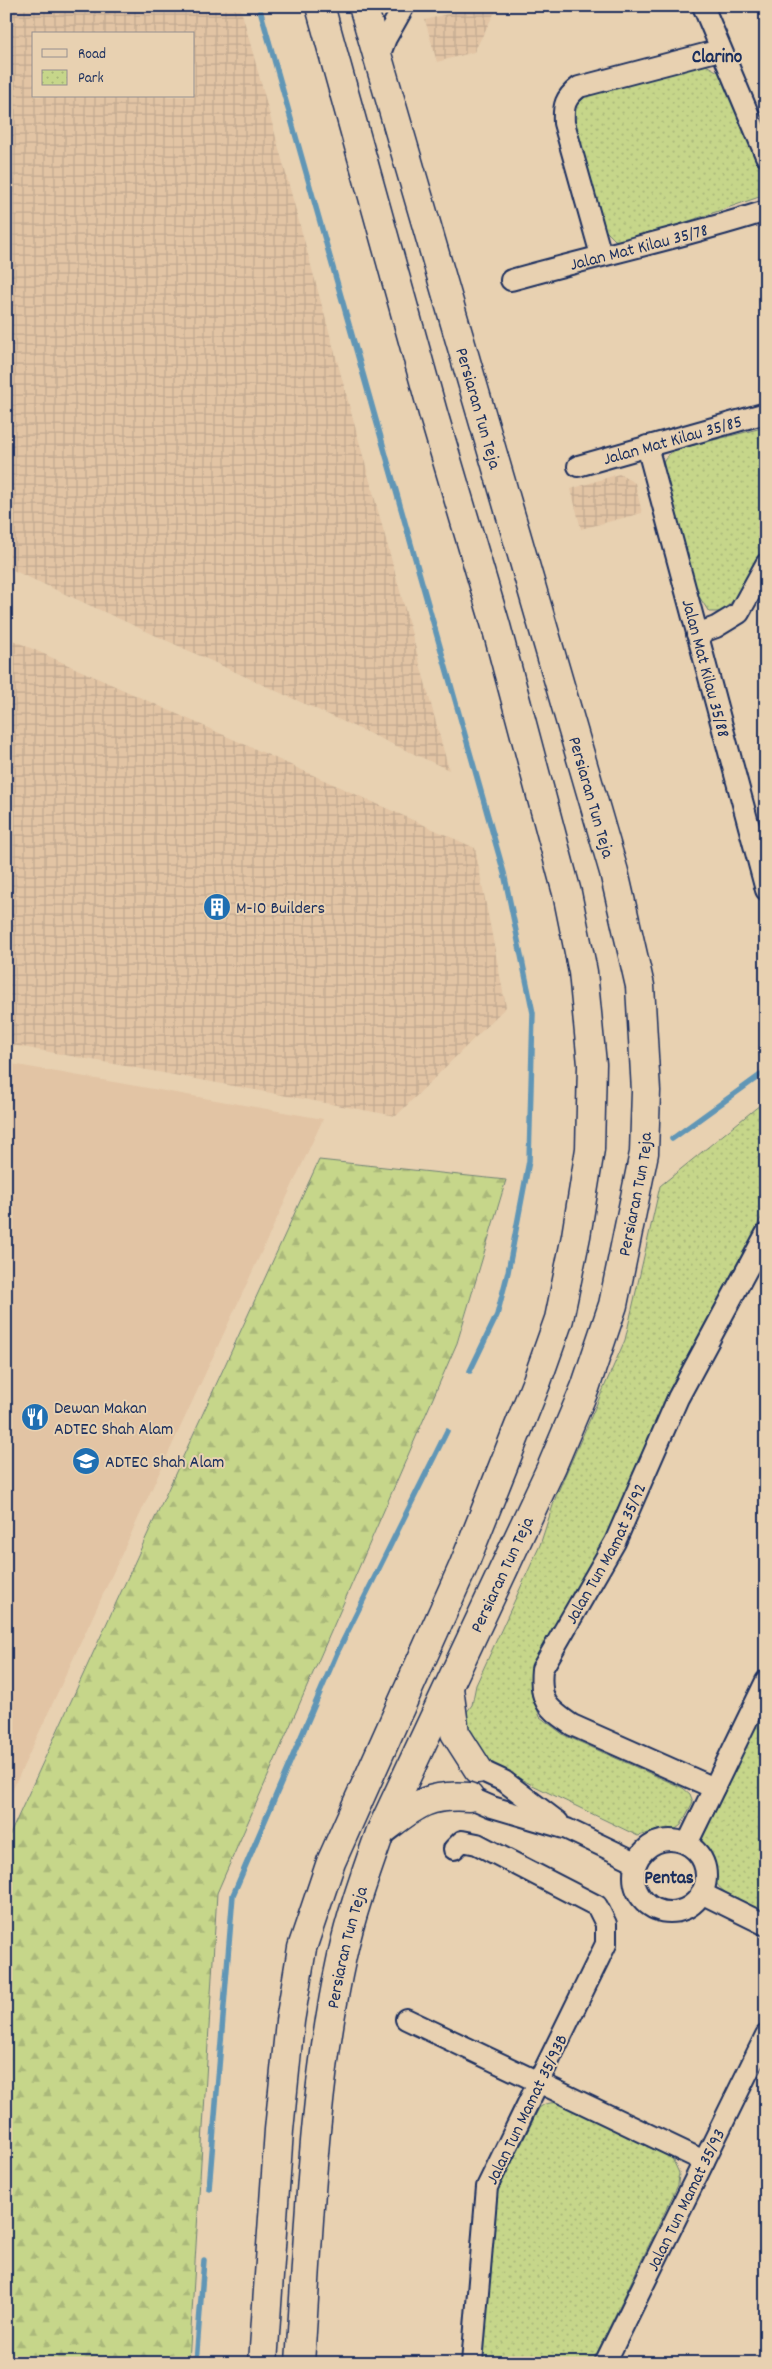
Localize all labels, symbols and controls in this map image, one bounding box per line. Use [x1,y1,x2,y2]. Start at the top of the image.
legend [32,32,195,98]
text: Road [78,44,106,66]
district label: Clarino [692,45,743,72]
text: Park [78,68,104,90]
street label: Jalan Mat Kilau 35/78 [567,219,711,279]
street label: Persiaran Tun Teja [447,345,506,473]
street label: Jalan Mat Kilau 35/85 [601,410,745,473]
street label: Jalan Mat Kilau 35/88 [674,597,735,741]
street label: Persiaran Tun Teja [560,734,619,862]
building icon: M-10 Builders [202,892,232,922]
place label: M-10 Builders [236,897,325,922]
street label: Persiaran Tun Teja [613,1132,660,1259]
place label: Dewan Makan ADTEC Shah Alam [54,1397,173,1443]
restaurant icon: Dewan Makan ADTEC Shah Alam [20,1402,50,1432]
school or university icon: ADTEC Shah Alam [71,1446,101,1476]
place label: ADTEC Shah Alam [105,1451,224,1476]
street label: Jalan Tun Mamat 35/92 [560,1480,654,1630]
street label: Persiaran Tun Teja [466,1513,542,1638]
district label: Pentas [644,1866,694,1893]
street label: Persiaran Tun Teja [322,1883,376,2011]
street label: Jalan Tun Mamat 35/93B [481,2031,576,2189]
street label: Jalan Tun Mamat 35/93 [642,2125,733,2276]

